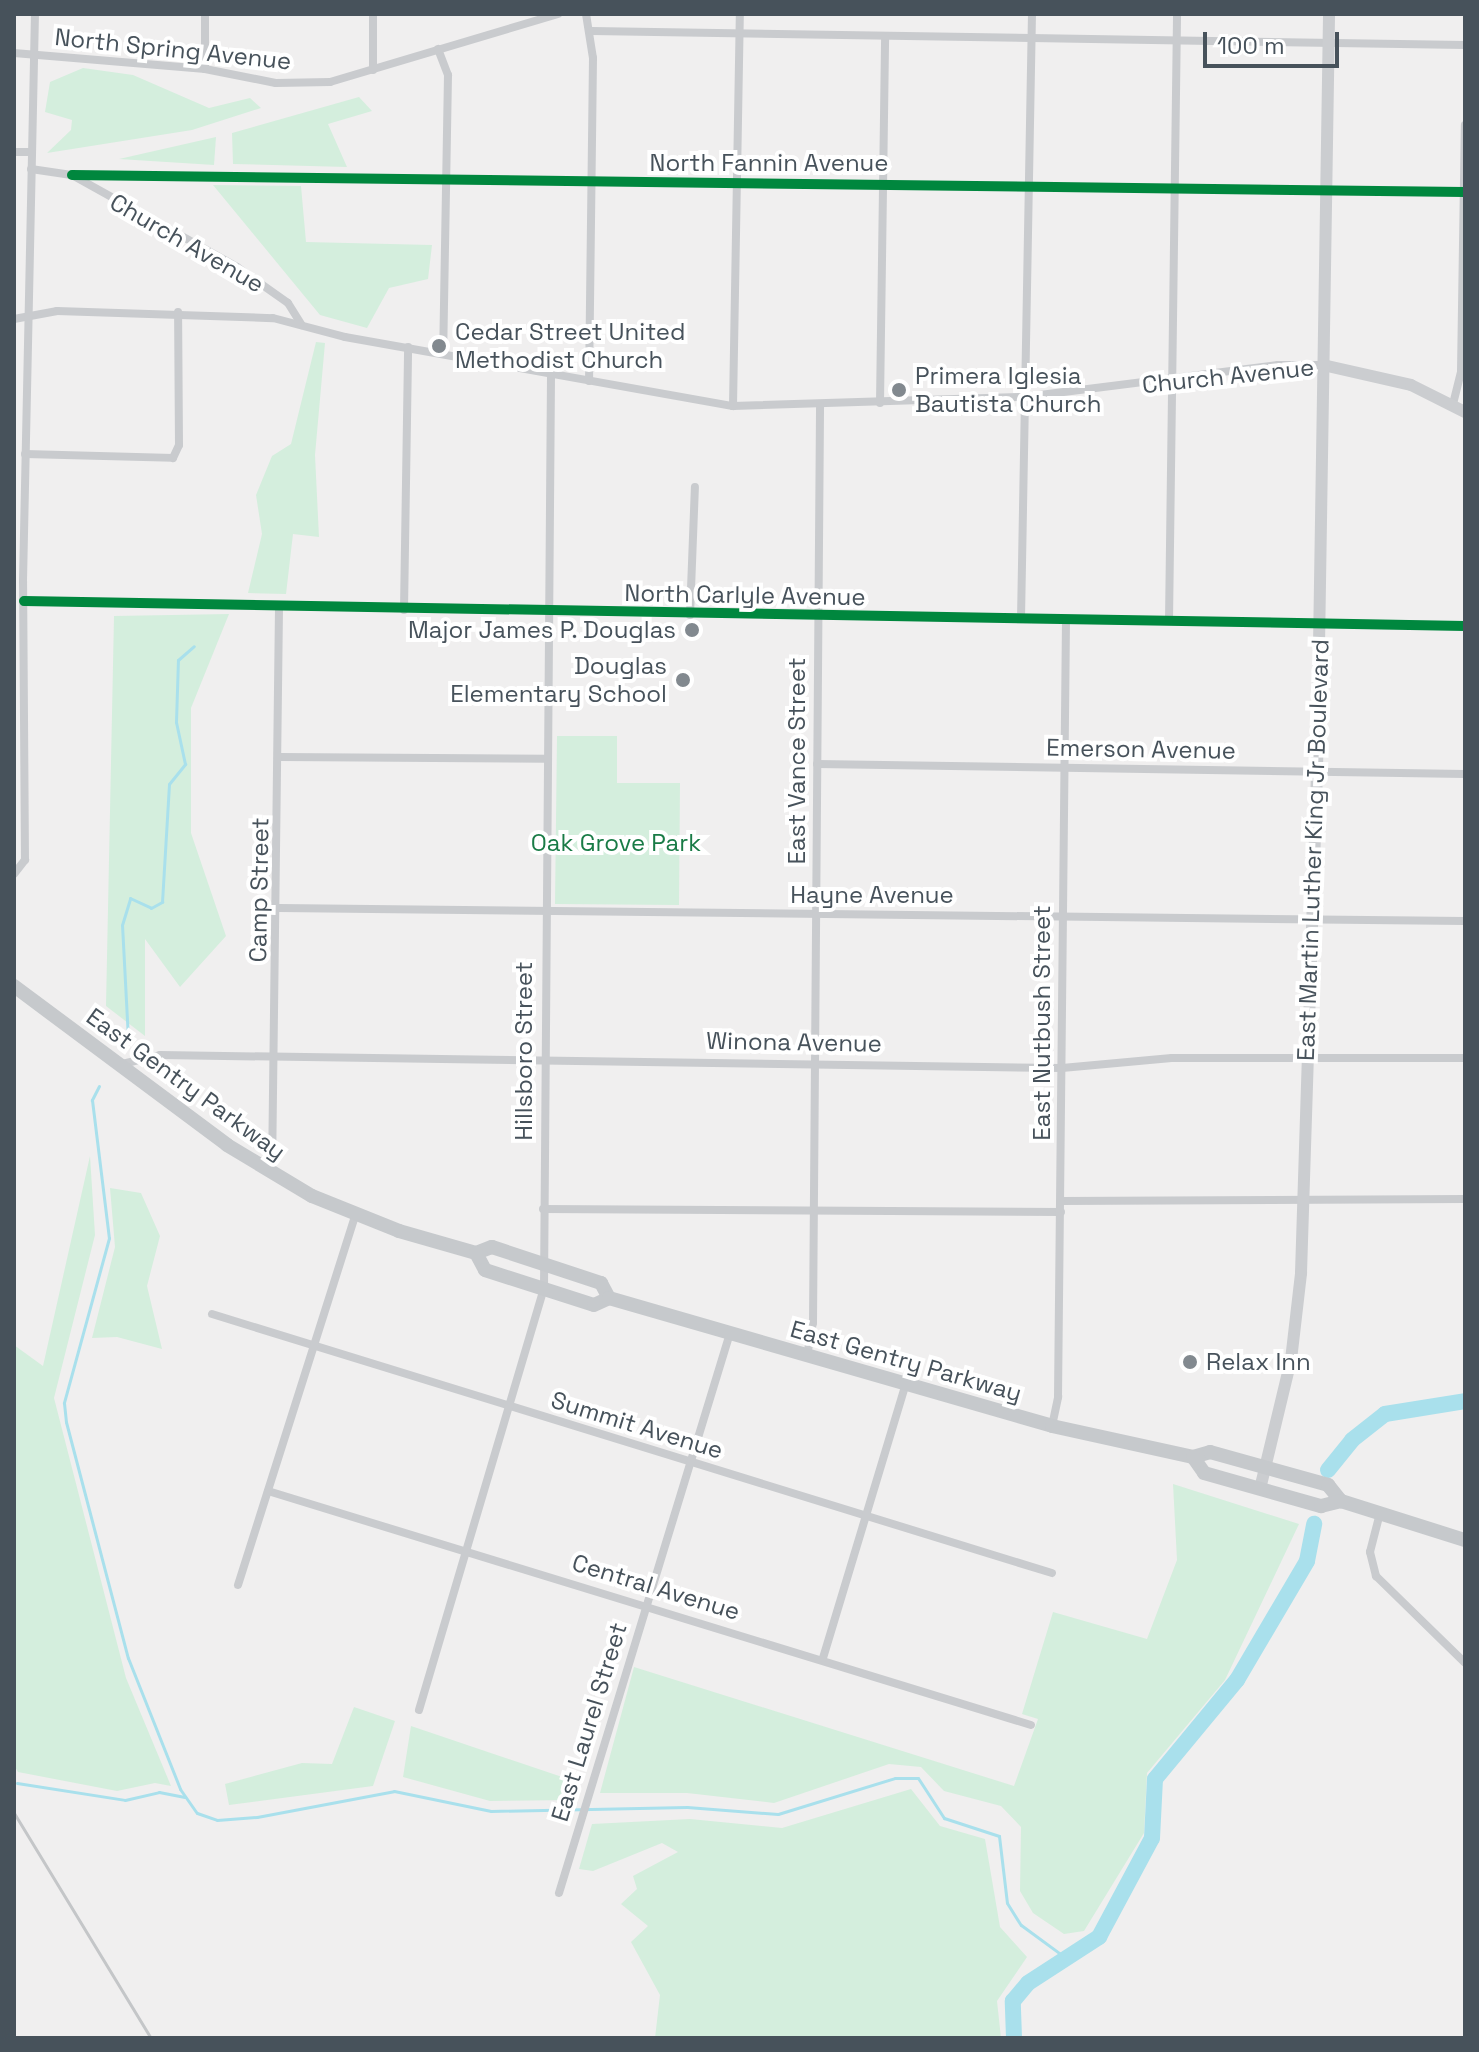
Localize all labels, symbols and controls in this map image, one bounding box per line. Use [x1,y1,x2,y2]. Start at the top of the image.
scale bar [1207,16,1343,66]
street label: North Spring Avenue [53,22,293,76]
text: 100 m [1217,30,1285,61]
street label: North Fannin Avenue [649,149,889,177]
street label: Church Avenue [105,187,269,299]
place label: Cedar Street United Methodist Church [455,318,685,374]
marker: Cedar Street United Methodist Church [430,337,448,355]
street label: Church Avenue [1140,353,1316,399]
place label: Primera Iglesia Bautista Church [915,362,1102,418]
marker: Primera Iglesia Bautista Church [890,381,908,399]
street label: North Carlyle Avenue [624,578,866,612]
place label: Major James P. Douglas [407,616,676,644]
marker: Major James P. Douglas [683,621,701,639]
street label: East Martin Luther King Jr Boulevard [1291,639,1335,1061]
place label: Douglas Elementary School [450,652,667,708]
street label: East Vance Street [783,657,811,865]
marker: Douglas Elementary School [674,671,692,689]
street label: Emerson Avenue [1046,733,1236,765]
street label: Camp Street [243,817,275,963]
park label: Oak Grove Park [531,829,701,857]
street label: Hayne Avenue [790,881,954,909]
street label: East Nutbush Street [1028,905,1056,1141]
street label: Hillsboro Street [510,961,538,1141]
street label: East Gentry Parkway [81,1002,291,1166]
street label: Winona Avenue [706,1026,882,1058]
street label: East Gentry Parkway [787,1314,1025,1408]
place label: Relax Inn [1206,1348,1311,1376]
marker: Relax Inn [1181,1353,1199,1371]
street label: Summit Avenue [547,1385,727,1465]
street label: Central Avenue [568,1548,744,1626]
street label: East Laurel Street [545,1619,633,1825]

